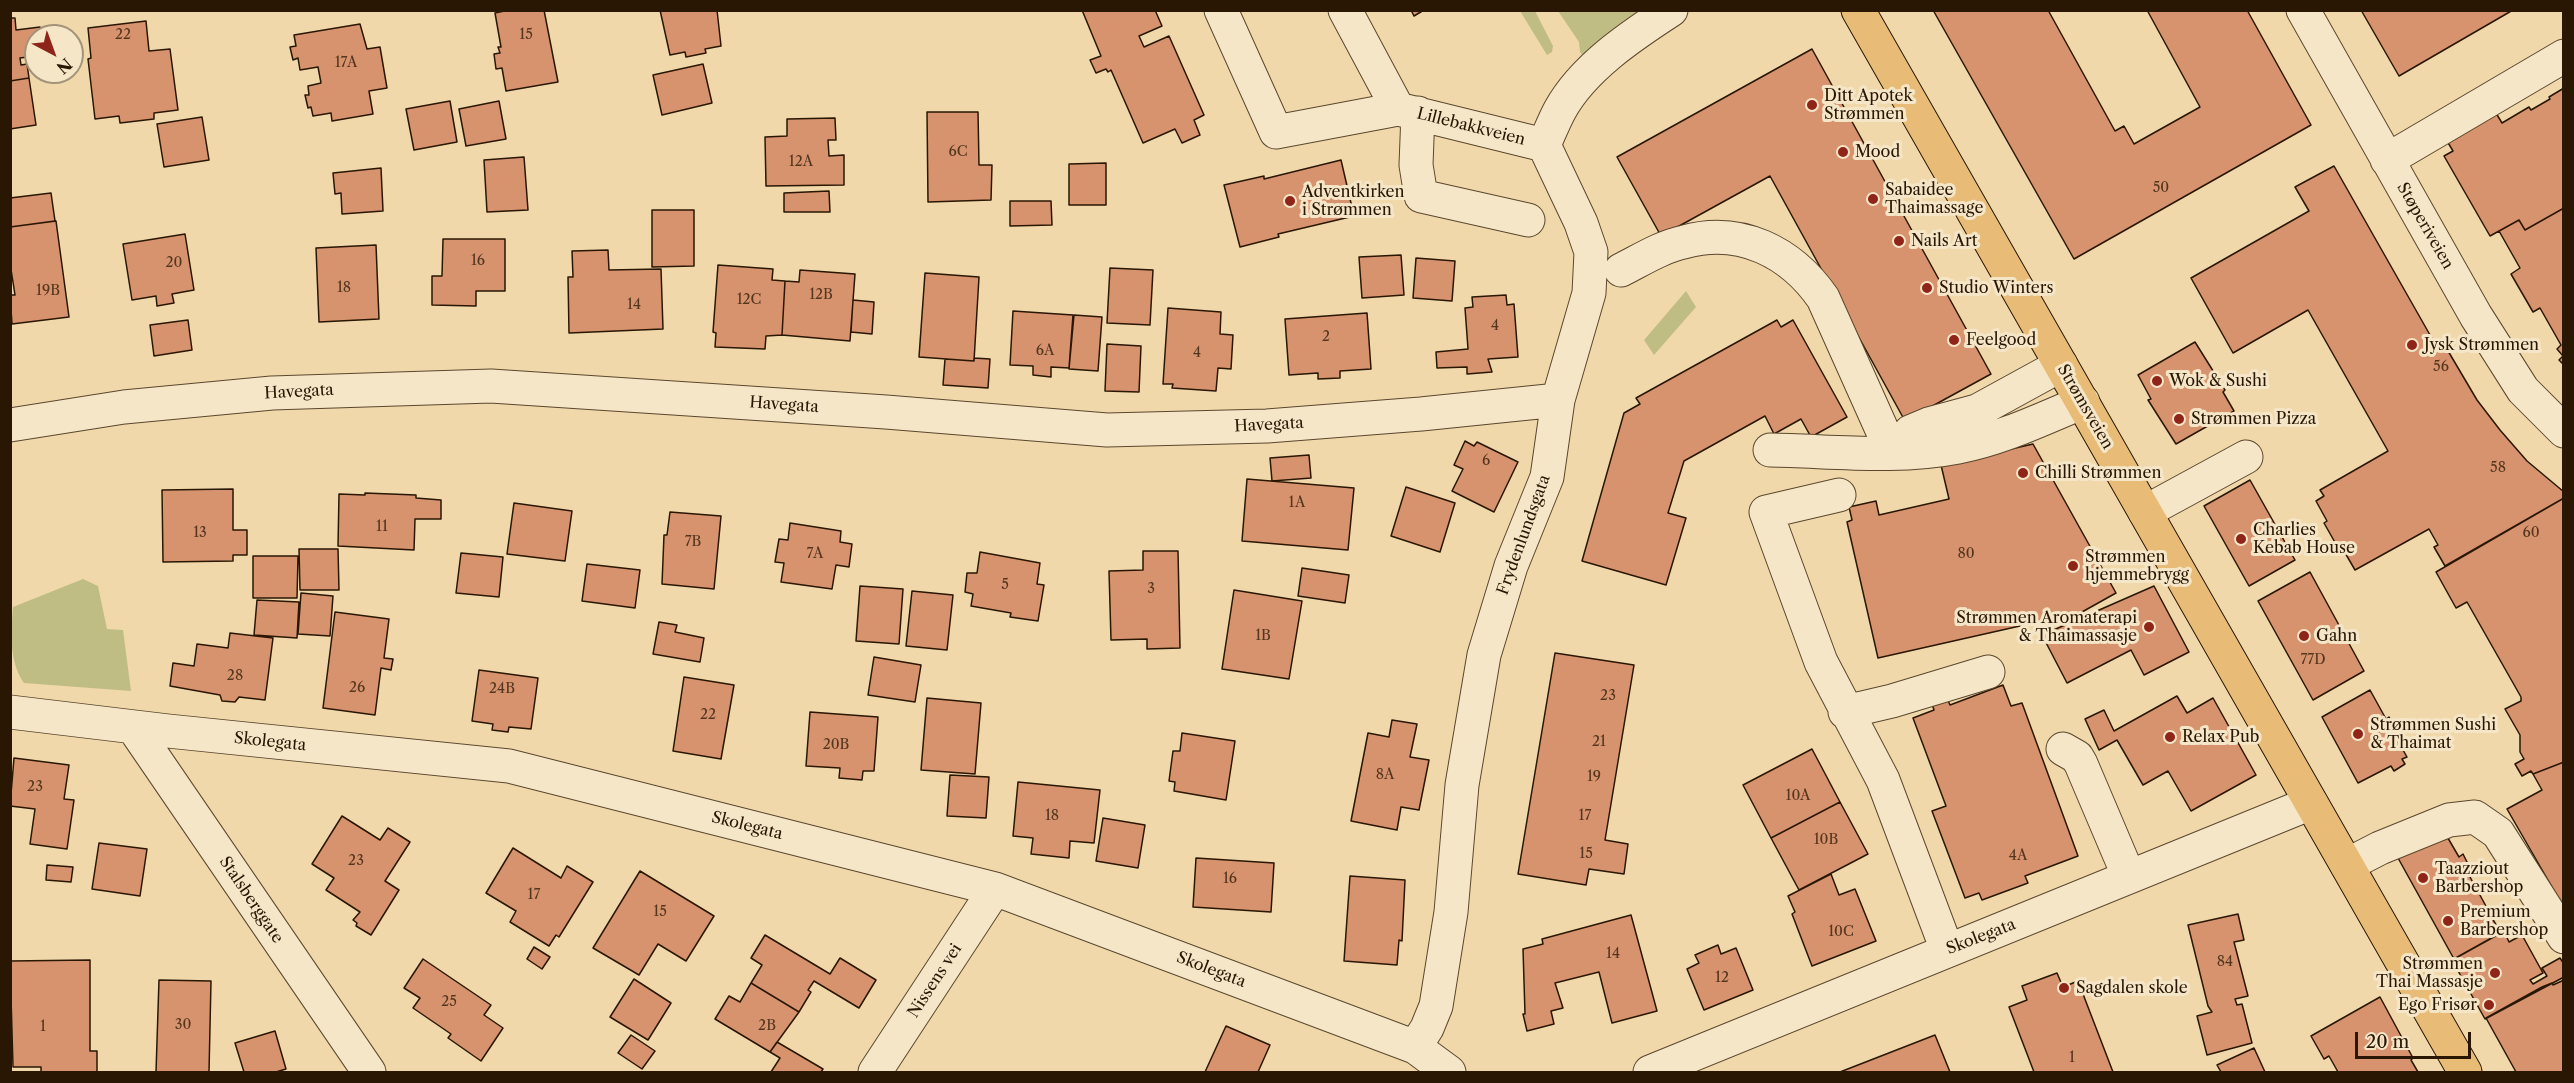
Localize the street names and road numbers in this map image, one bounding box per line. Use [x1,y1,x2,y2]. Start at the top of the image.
street label: Lillebakkveien [1415,104,1527,150]
street label: Støperiveien [2393,179,2457,273]
street label: Strømsveien [2053,361,2117,453]
street label: Havegata [264,381,334,403]
street label: Havegata [749,393,819,417]
street label: Havegata [1234,414,1304,436]
street label: Frydenlundsgata [1493,472,1555,598]
street label: Skolegata [233,729,307,755]
street label: Skolegata [709,808,785,844]
street label: Stalsberggate [215,853,287,947]
street label: Skolegata [1944,915,2018,959]
street label: Nissens vei [904,940,966,1022]
street label: Skolegata [1174,948,1248,992]

